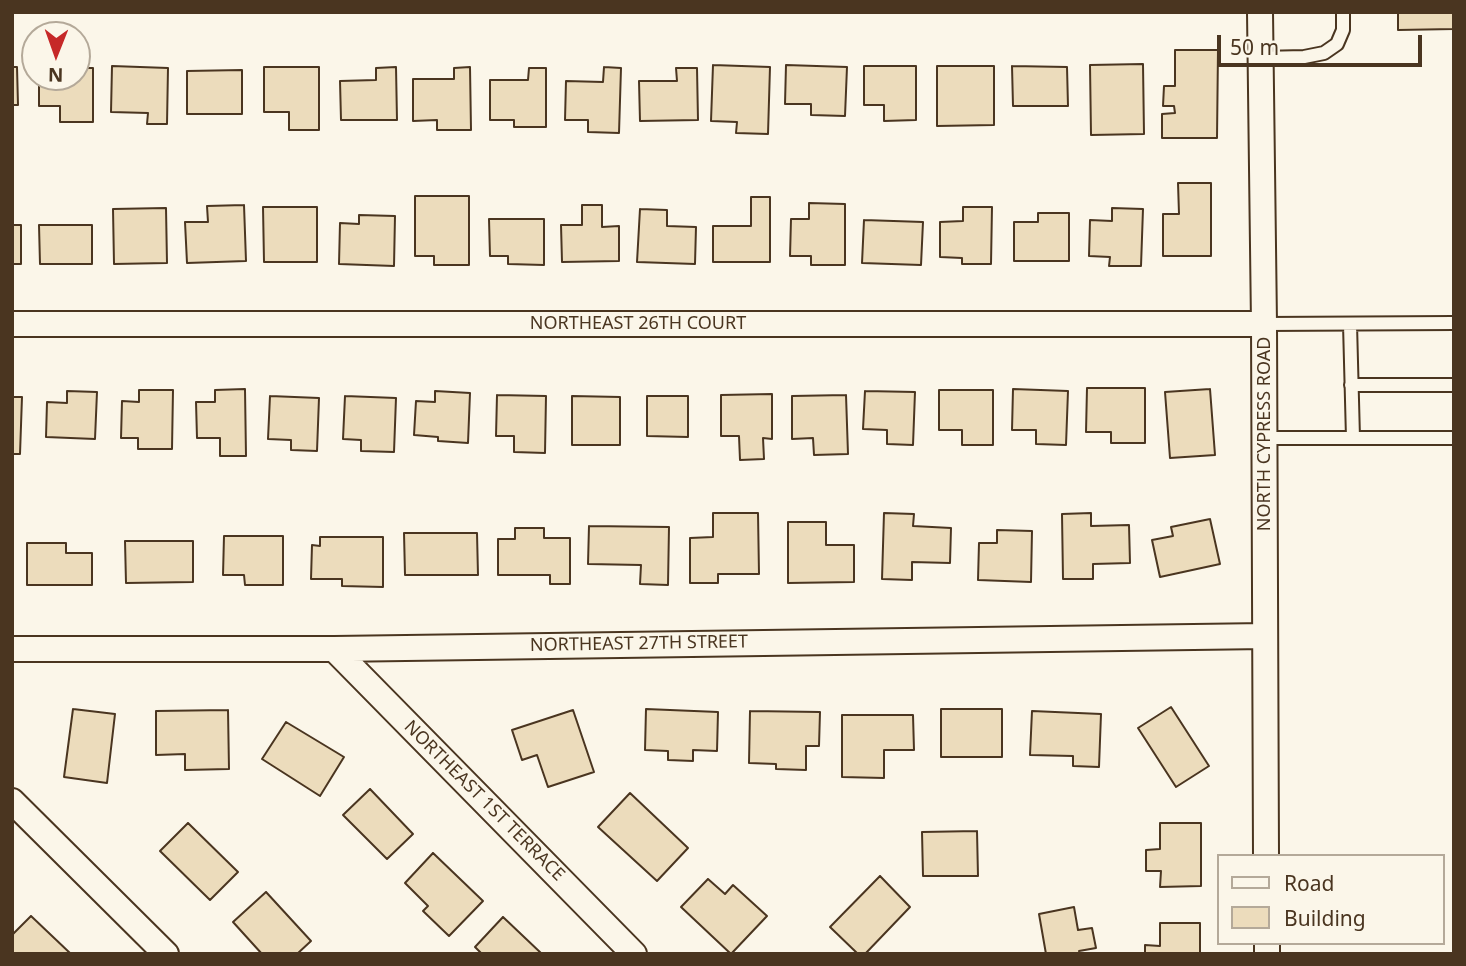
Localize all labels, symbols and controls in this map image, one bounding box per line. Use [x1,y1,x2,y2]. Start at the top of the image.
north arrow [21,21,91,91]
scale bar [1221,21,1426,65]
text: 50 m [1230,33,1279,61]
text: N [48,62,64,88]
street label: NORTHEAST 26TH COURT [530,313,746,335]
street label: NORTH CYPRESS ROAD [1254,337,1276,531]
street label: NORTHEAST 27TH STREET [530,631,748,657]
street label: NORTHEAST 1ST TERRACE [399,716,569,886]
legend [1218,854,1445,945]
text: Road [1284,869,1334,897]
text: Building [1284,904,1366,932]

